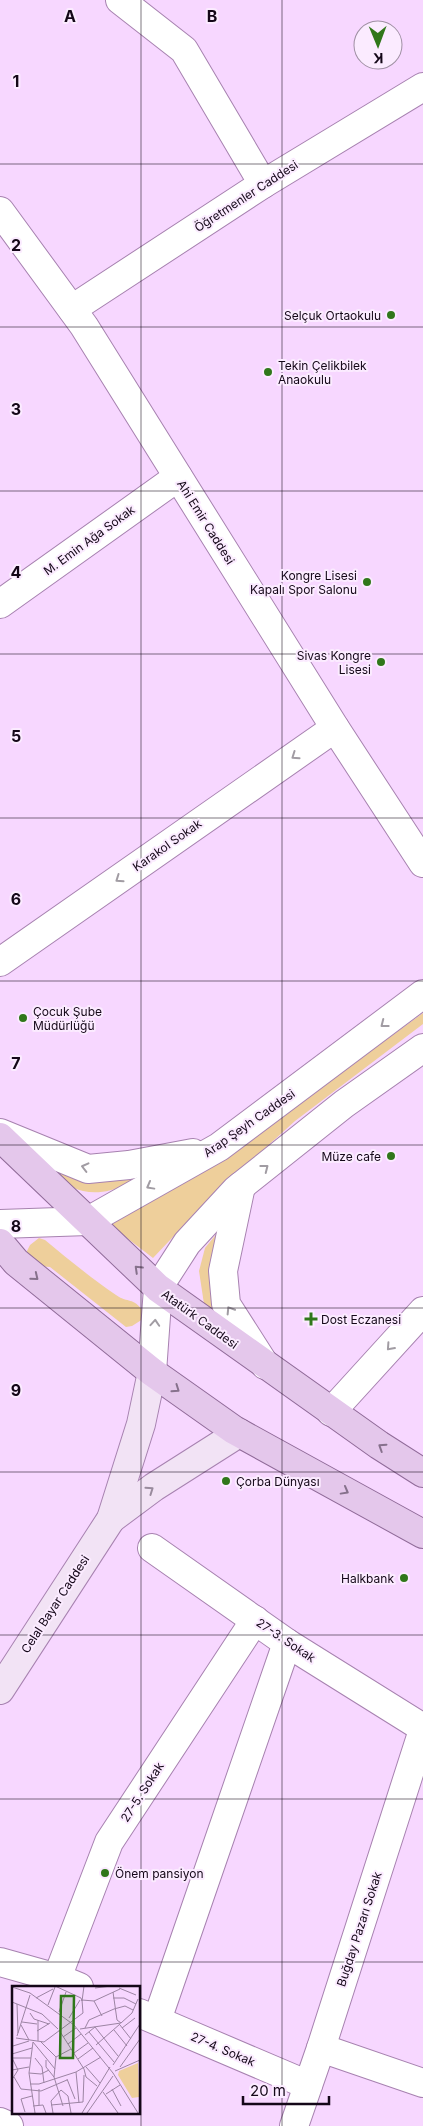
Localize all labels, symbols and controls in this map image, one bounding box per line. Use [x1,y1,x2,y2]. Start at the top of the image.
text: A [64,6,76,26]
text: B [207,6,217,26]
north arrow [353,20,403,70]
text: K [373,50,383,67]
text: 1 [13,71,19,91]
street label: Öğretmenler Caddesi [191,157,301,235]
text: 2 [11,235,21,255]
place label: Selçuk Ortaokulu [284,308,381,323]
marker: Selçuk Ortaokulu [385,309,397,321]
place label: Tekin Çelikbilek Anaokulu [278,358,367,387]
marker: Tekin Çelikbilek Anaokulu [262,366,274,378]
text: 3 [11,399,21,419]
street label: Ahi Emir Caddesi [174,477,238,567]
street label: M. Emin Ağa Sokak [40,502,138,578]
text: 4 [11,562,22,582]
place label: Kongre Lisesi Kapalı Spor Salonu [250,568,357,597]
marker: Kongre Lisesi Kapalı Spor Salonu [361,576,373,588]
place label: Sivas Kongre Lisesi [297,648,371,677]
marker: Sivas Kongre Lisesi [375,656,387,668]
text: 5 [11,726,21,746]
one-way arrow [291,750,301,759]
street label: Karakol Sokak [130,815,205,874]
one-way arrow [115,873,125,882]
text: 6 [11,889,21,909]
place label: Çocuk Şube Müdürlüğü [33,1004,102,1033]
marker: Çocuk Şube Müdürlüğü [17,1012,29,1024]
one-way arrow [380,1018,390,1027]
text: 7 [11,1053,21,1073]
street label: Arap Şeyh Caddesi [200,1086,298,1160]
place label: Müze cafe [321,1149,381,1164]
marker: Müze cafe [385,1150,397,1162]
one-way arrow [81,1162,90,1172]
one-way arrow [259,1164,268,1173]
one-way arrow [147,1179,156,1189]
text: 8 [11,1216,21,1236]
one-way arrow [134,1266,143,1275]
one-way arrow [29,1272,38,1280]
street label: Atatürk Caddesi [159,1286,241,1352]
one-way arrow [227,1307,237,1316]
place label: Dost Eczanesi [321,1312,401,1327]
marker: Dost Eczanesi [305,1313,317,1325]
one-way arrow [150,1319,161,1327]
one-way arrow [387,1342,396,1351]
text: 9 [11,1380,21,1400]
one-way arrow [170,1383,180,1392]
one-way arrow [378,1444,387,1453]
place label: Çorba Dünyası [236,1474,320,1489]
marker: Çorba Dünyası [220,1475,232,1487]
one-way arrow [339,1485,348,1495]
one-way arrow [144,1487,154,1496]
street label: Celal Bayar Caddesi [18,1552,92,1656]
place label: Halkbank [341,1571,394,1586]
marker: Halkbank [398,1572,410,1584]
street label: 27-3. Sokak [254,1615,319,1666]
street label: 27-5. Sokak [117,1759,167,1825]
place label: Önem pansiyon [115,1866,203,1881]
marker: Önem pansiyon [99,1867,111,1879]
street label: Buğday Pazarı Sokak [333,1869,385,1988]
inset map [12,1986,140,2114]
street label: 27-4. Sokak [188,2029,258,2069]
scale bar [243,2074,329,2106]
text: 20 m [250,2081,286,2100]

